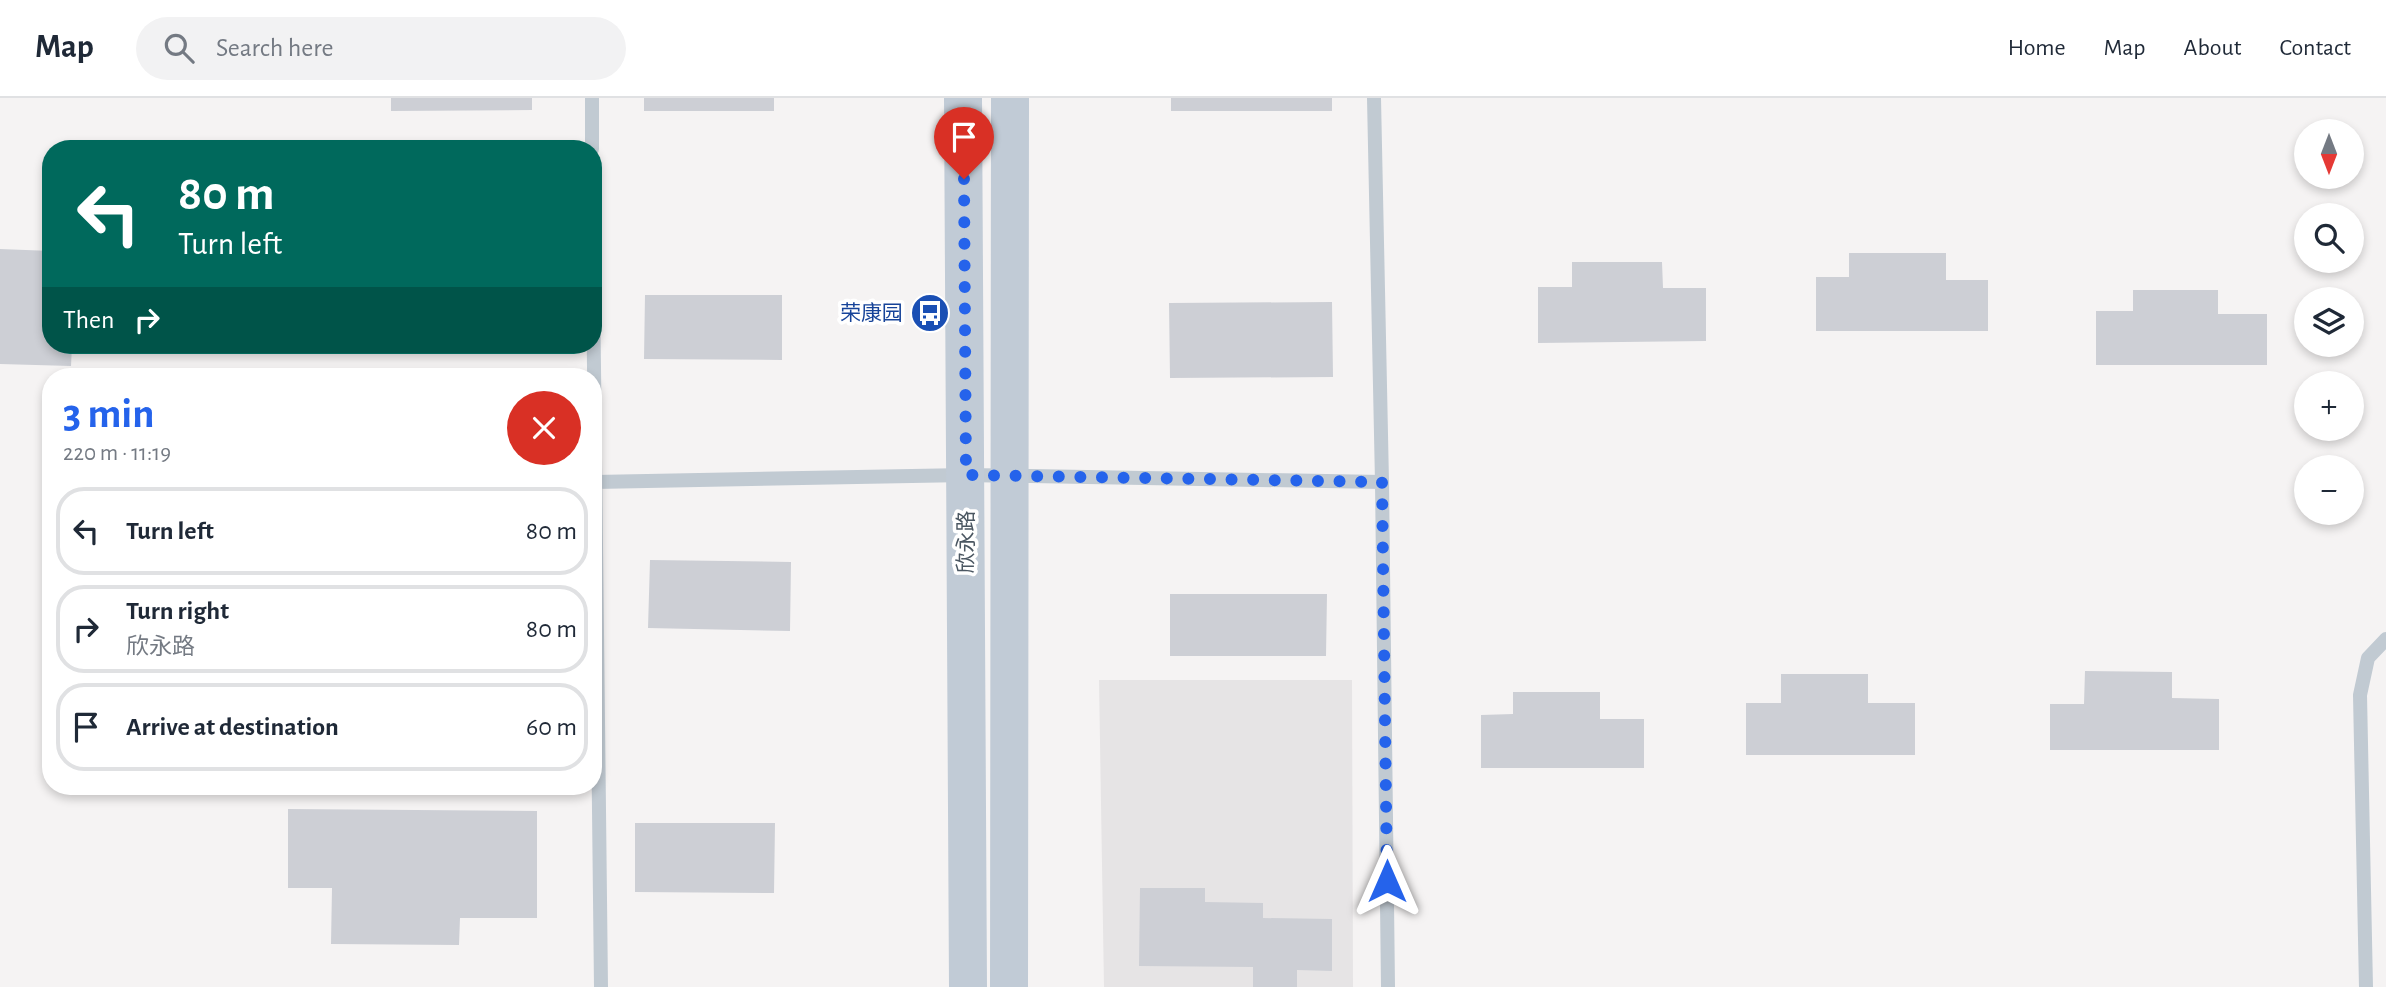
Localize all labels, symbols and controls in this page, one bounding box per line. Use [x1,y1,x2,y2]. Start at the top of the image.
search box [136,17,626,80]
icon: search [160,29,198,67]
text: Map [35,31,94,64]
text: Search here [216,35,334,61]
text: Home [2008,36,2066,60]
text: Map [2104,36,2146,60]
text: About [2184,36,2241,60]
text: Contact [2279,36,2351,60]
pin [934,107,994,179]
icon: arrive [945,118,983,156]
north arrow [2294,119,2364,189]
map controls [2294,119,2364,525]
icon: left [63,168,154,259]
text: 80 m [178,170,275,219]
button: search [2294,203,2364,273]
text: Turn left [178,228,282,260]
button: layers [2294,287,2364,357]
bus stop icon: 荣康园 [909,292,951,334]
icon: right [128,301,166,339]
place label: 荣康园 [840,302,903,324]
text: Then [63,307,114,333]
button: + [2294,371,2364,441]
button: close [507,391,581,465]
text: 3 min [63,393,155,435]
text: 220 m · 11:19 [63,442,171,465]
button: − [2294,455,2364,525]
street label: 欣永路 [955,511,977,574]
icon: left [67,512,105,550]
text: Turn left [126,518,214,544]
text: 80 m [526,518,577,544]
text: Turn right [126,598,229,624]
icon: right [67,610,105,648]
text: 80 m [526,616,577,642]
text: 欣永路 [126,636,195,659]
icon: arrive [67,708,105,746]
text: Arrive at destination [126,714,339,740]
text: 60 m [526,714,577,740]
position arrow [1350,844,1424,918]

